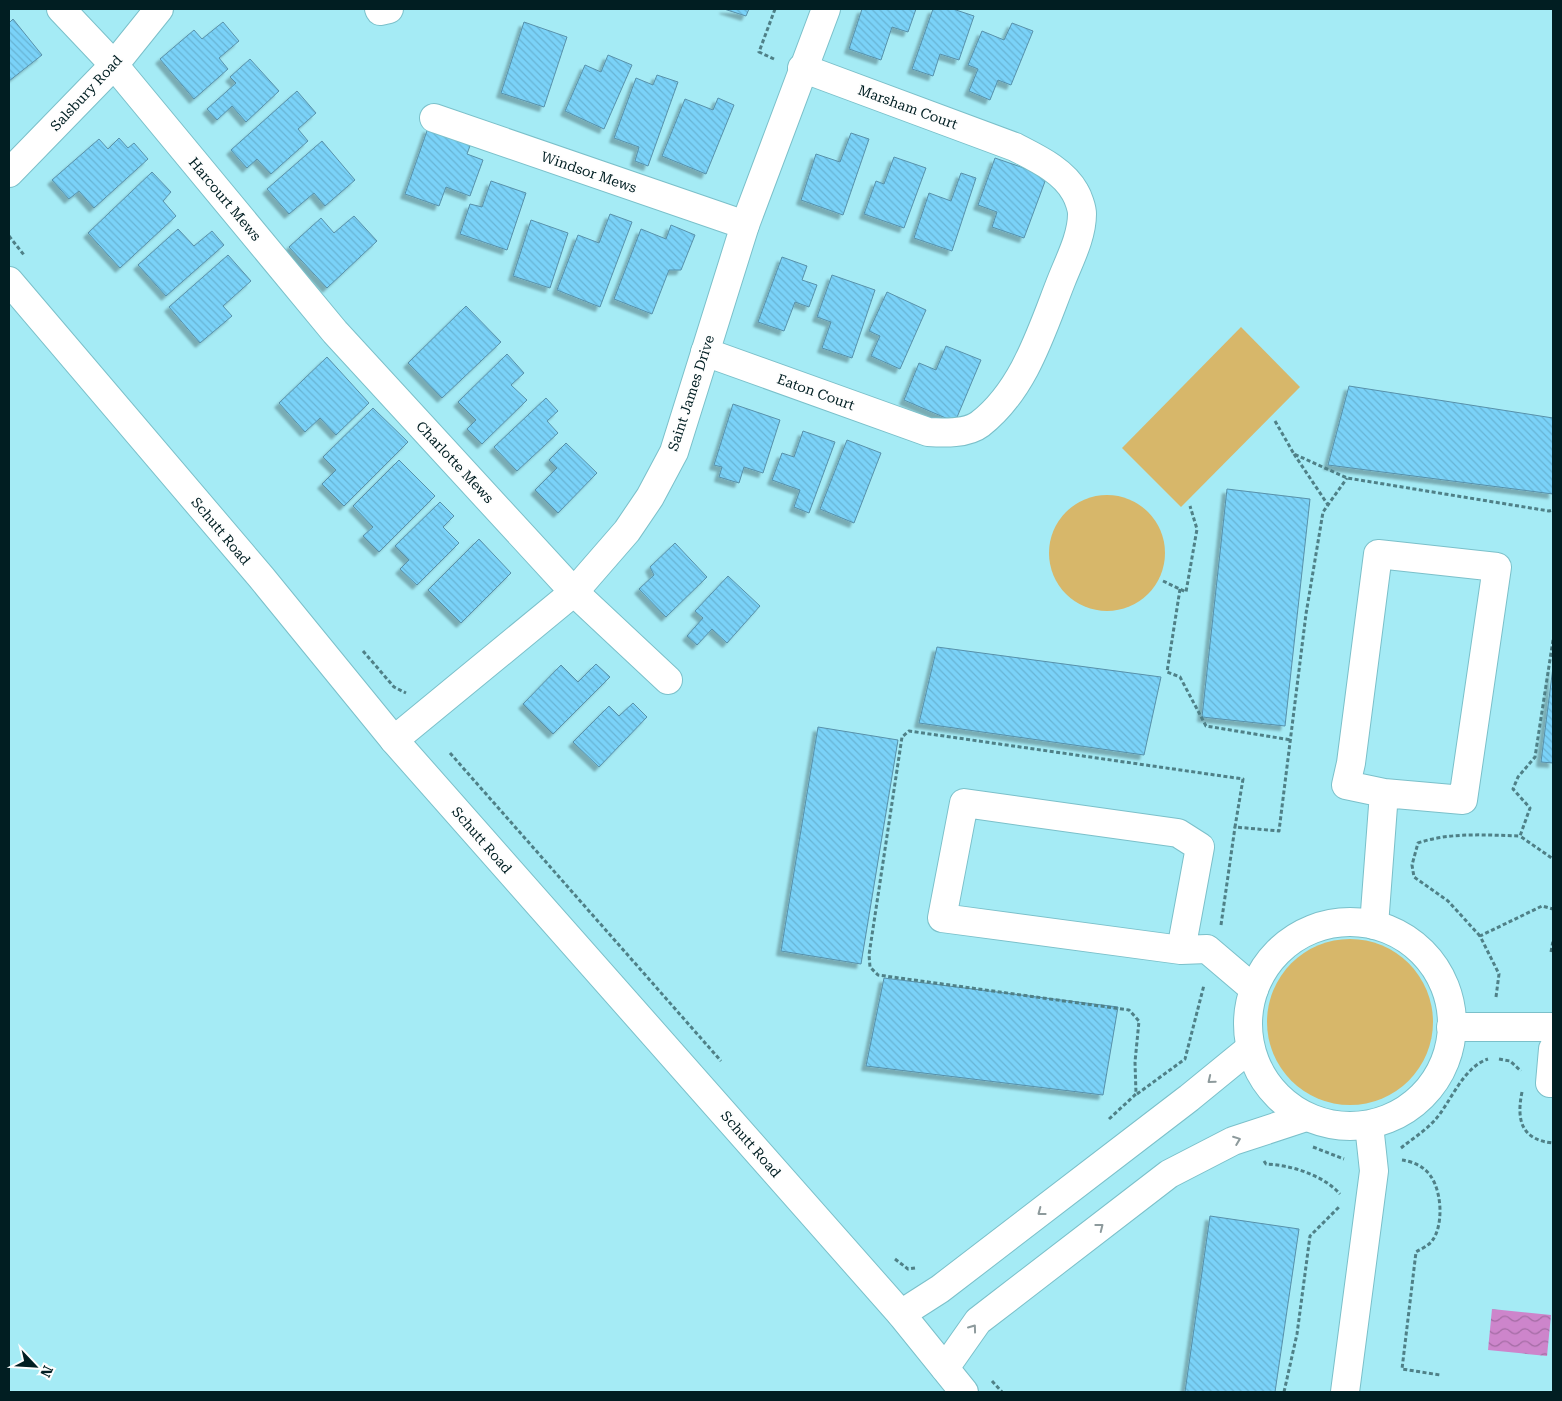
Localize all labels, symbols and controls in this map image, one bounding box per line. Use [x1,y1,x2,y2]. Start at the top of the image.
street label: Salsbury Road [47,52,125,134]
street label: Marsham Court [856,82,960,132]
street label: Windsor Mews [539,148,639,196]
street label: Harcourt Mews [186,154,265,244]
street label: Saint James Drive [665,333,717,453]
street label: Eaton Court [775,371,857,413]
street label: Charlotte Mews [413,418,497,506]
street label: Schutt Road [188,494,254,568]
street label: Schutt Road [449,803,515,877]
one-way arrow [1208,1075,1217,1083]
street label: Schutt Road [718,1107,784,1181]
one-way arrow [1232,1136,1240,1146]
one-way arrow [1038,1206,1047,1214]
one-way arrow [1094,1224,1103,1232]
one-way arrow [968,1325,976,1334]
north arrow [10,1341,60,1391]
text: N [37,1363,56,1380]

